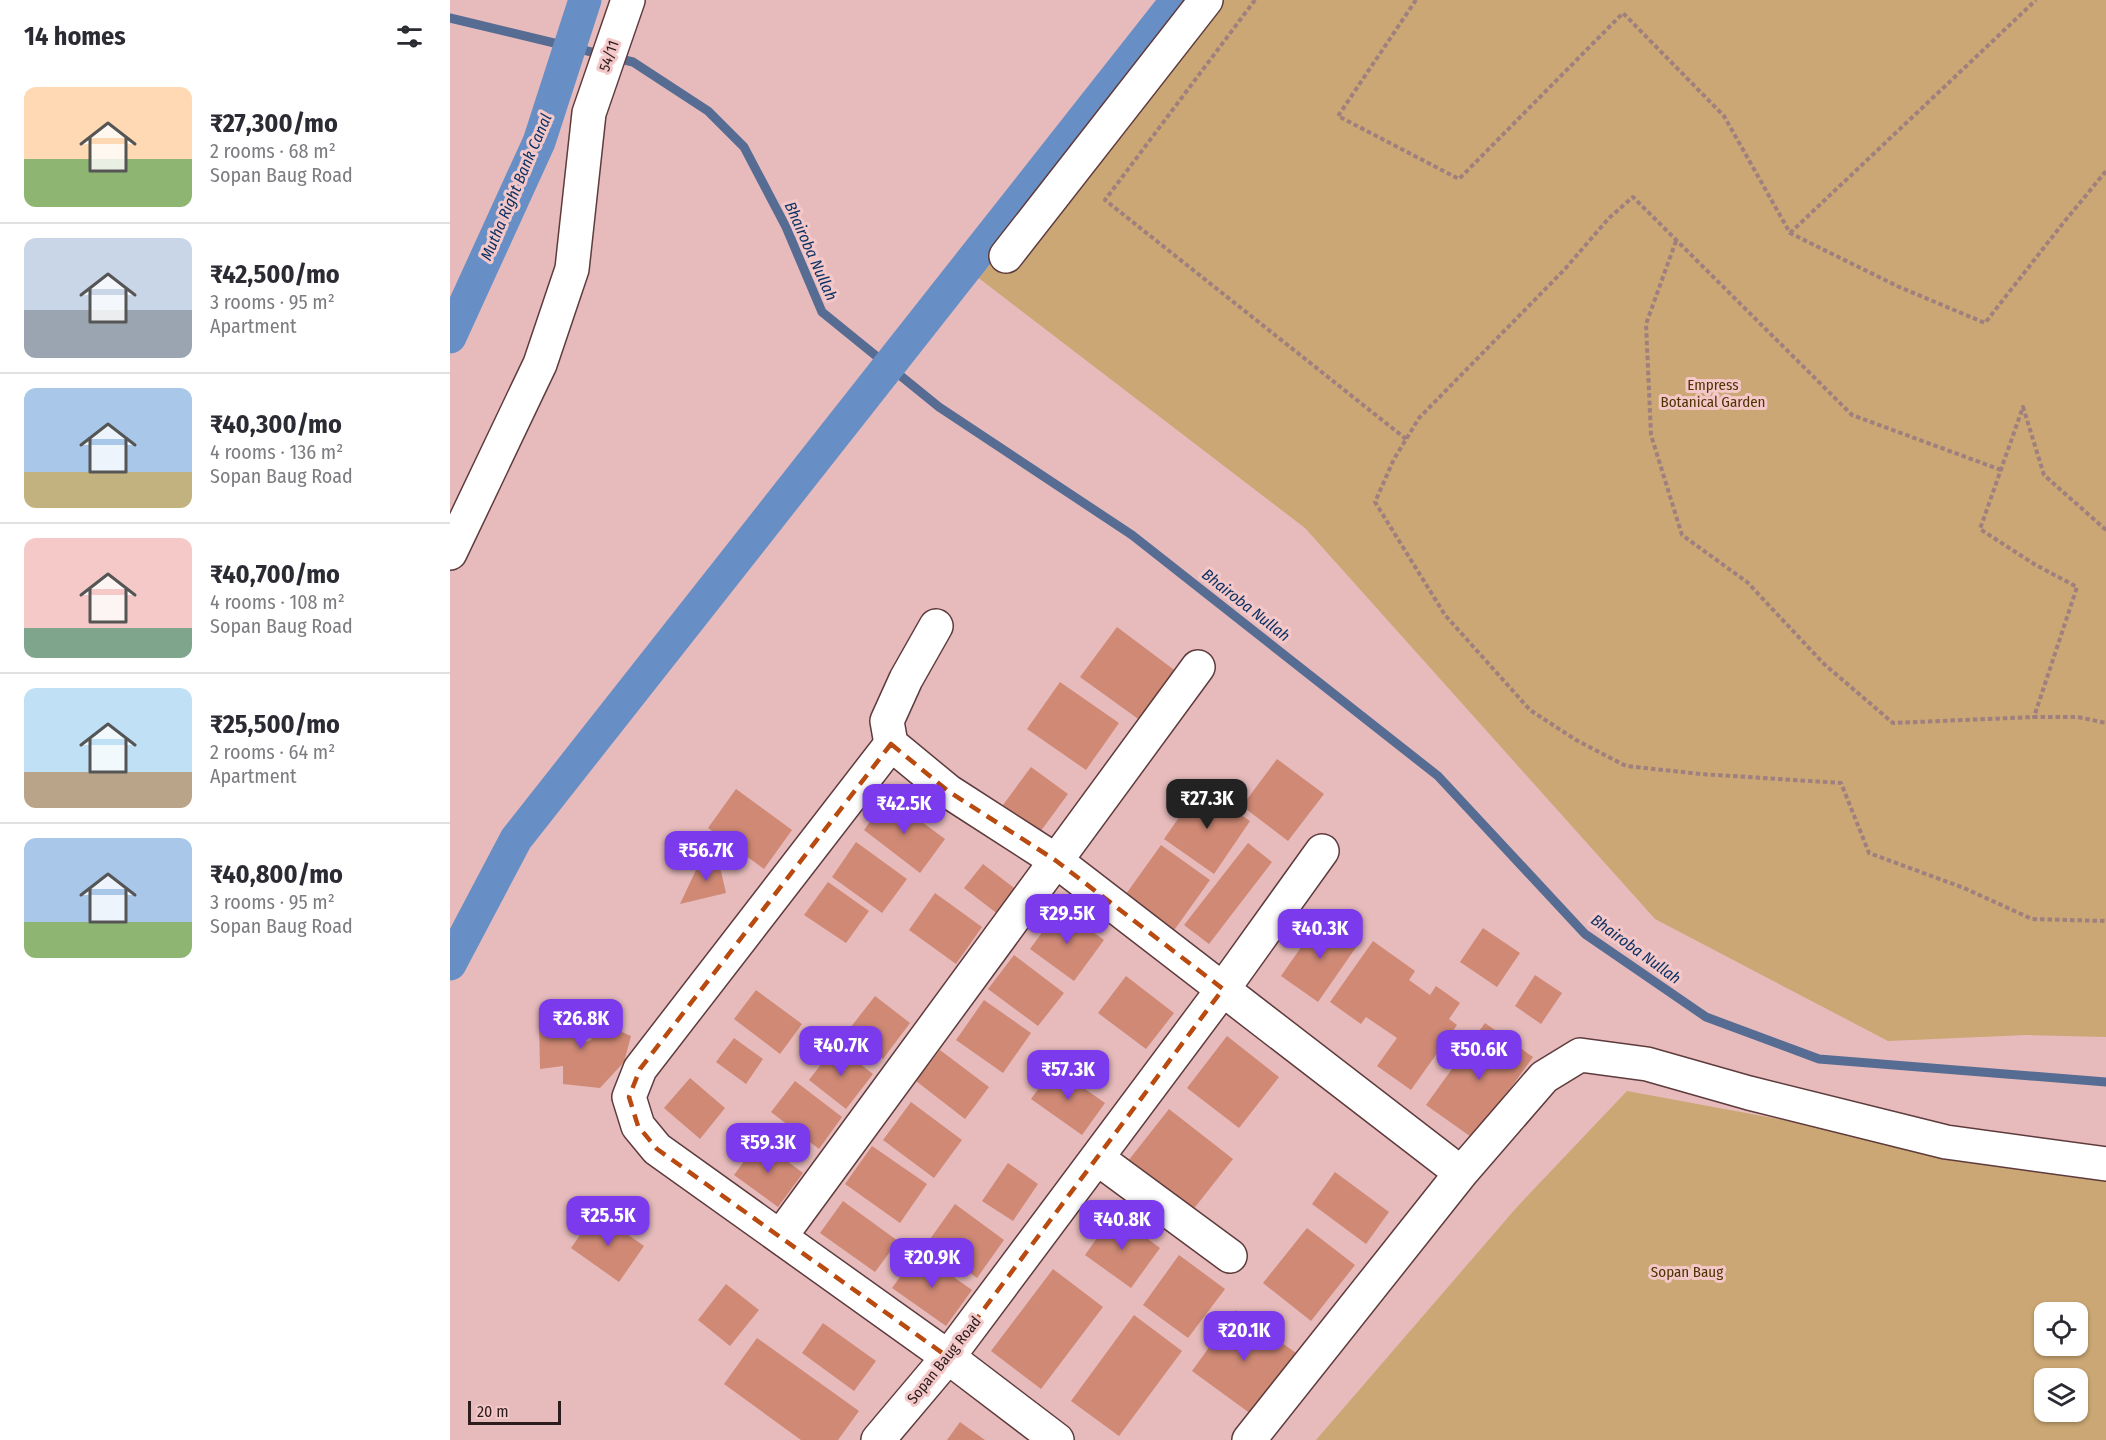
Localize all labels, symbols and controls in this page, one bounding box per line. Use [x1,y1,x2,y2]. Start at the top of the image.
icon: filters [393,20,426,53]
text: 14 homes [24,21,126,52]
street label: 54/11 [595,38,623,74]
text: ₹27,300/mo [210,108,338,139]
icon: home [72,111,144,183]
water label: Mutha Right Bank Canal [476,111,556,263]
text: 2 rooms · 68 m² [210,139,336,163]
text: Sopan Baug Road [210,163,353,187]
water label: Bhairoba Nullah [781,199,841,303]
text: ₹42,500/mo [210,259,340,290]
icon: home [72,262,144,334]
text: 3 rooms · 95 m² [210,290,335,314]
text: Apartment [210,314,297,338]
park label: Empress Botanical Garden [1660,376,1766,411]
text: ₹40,300/mo [210,409,342,440]
icon: home [72,412,144,484]
text: 4 rooms · 136 m² [210,440,343,464]
text: Sopan Baug Road [210,464,353,488]
text: ₹40,700/mo [210,559,340,590]
icon: home [72,562,144,634]
water label: Bhairoba Nullah [1198,565,1294,645]
text: 4 rooms · 108 m² [210,590,345,614]
text: Sopan Baug Road [210,614,353,638]
text: ₹25,500/mo [210,709,340,740]
icon: home [72,712,144,784]
text: 2 rooms · 64 m² [210,740,335,764]
text: Apartment [210,764,297,788]
pin: ₹27.3K [1158,779,1256,830]
pin: ₹42.5K [855,784,953,835]
text: ₹27.3K [1180,786,1234,810]
text: ₹42.5K [877,791,931,815]
pin: ₹56.7K [657,831,755,882]
text: ₹56.7K [679,838,733,862]
text: ₹40,800/mo [210,859,343,890]
icon: home [72,862,144,934]
text: 3 rooms · 95 m² [210,890,335,914]
pin: ₹29.5K [1018,894,1116,945]
text: ₹29.5K [1039,901,1095,925]
pin: ₹40.3K [1271,909,1369,960]
water label: Bhairoba Nullah [1587,910,1685,988]
text: Sopan Baug Road [210,914,353,938]
text: ₹40.3K [1292,916,1348,940]
pin: ₹26.8K [532,999,630,1050]
text: ₹26.8K [553,1006,609,1030]
pin: ₹40.7K [792,1026,890,1077]
pin: ₹50.6K [1430,1030,1528,1081]
text: ₹40.7K [813,1033,869,1057]
text: ₹50.6K [1451,1037,1507,1061]
pin: ₹57.3K [1019,1050,1117,1101]
text: ₹57.3K [1041,1057,1095,1081]
pin: ₹59.3K [719,1123,817,1174]
text: ₹59.3K [740,1130,796,1154]
pin: ₹25.5K [559,1196,657,1247]
pin: ₹40.8K [1073,1200,1171,1251]
text: ₹25.5K [580,1203,636,1227]
text: ₹40.8K [1093,1207,1151,1231]
pin: ₹20.9K [883,1238,981,1289]
text: ₹20.9K [904,1245,960,1269]
park label: Sopan Baug [1651,1263,1723,1281]
map controls [2034,1302,2088,1422]
button: locate [2034,1302,2088,1356]
pin: ₹20.1K [1195,1311,1293,1362]
street label: Sopan Baug Road [903,1313,985,1407]
text: ₹20.1K [1218,1318,1270,1342]
button: layers [2034,1368,2088,1422]
scale bar [468,1398,561,1426]
text: 20 m [477,1402,508,1421]

